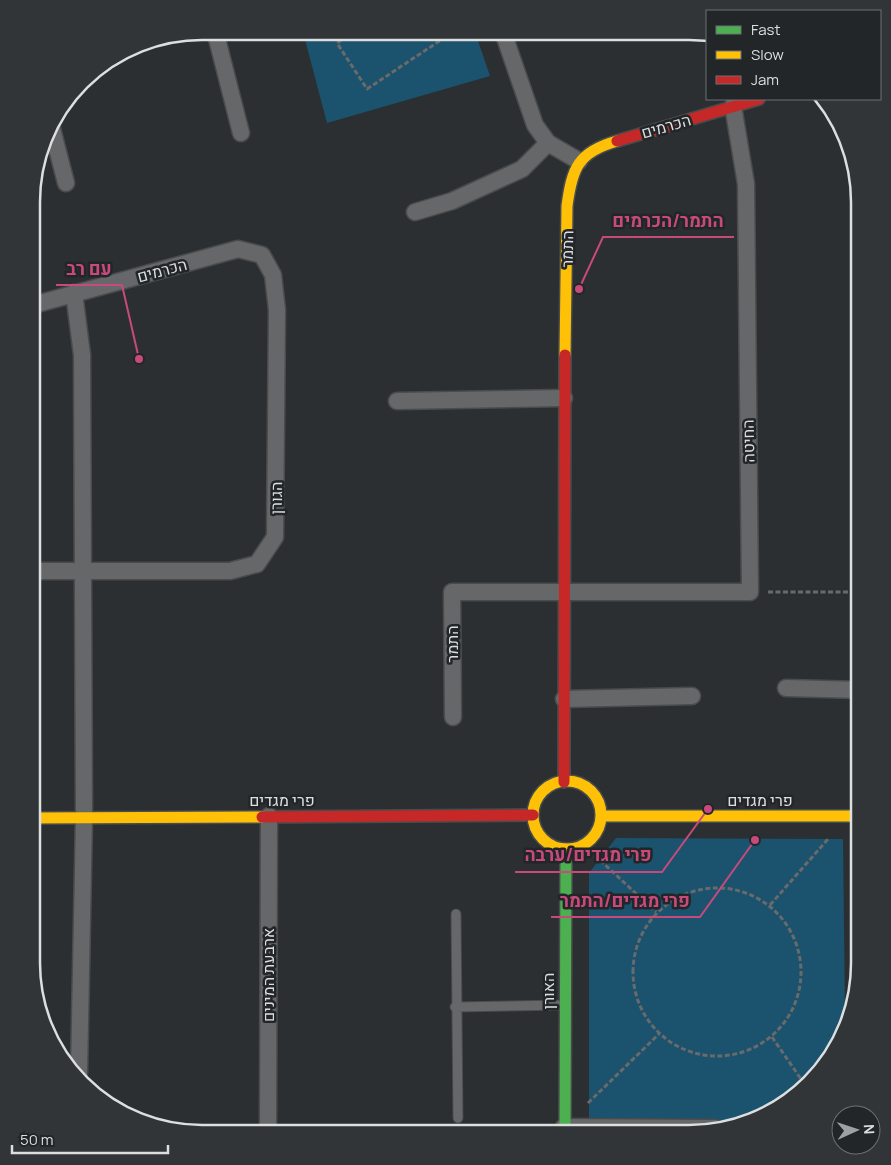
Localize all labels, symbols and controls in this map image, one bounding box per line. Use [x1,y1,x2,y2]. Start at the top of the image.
legend [706,10,881,100]
text: Fast [751,19,780,40]
text: Slow [751,44,784,65]
text: Jam [751,69,779,90]
street label: הכרמים [638,108,694,144]
callout: התמר/הכרמים [603,204,734,237]
text: התמר/הכרמים [612,208,724,232]
street label: התמר [556,230,578,268]
callout: עם רב [56,252,122,285]
street label: הכרמים [135,253,189,287]
text: עם רב [66,256,112,280]
street label: החיטה [737,419,759,463]
street label: הגורן [265,481,287,515]
street label: התמר [441,625,463,663]
street label: פרי מגדים [249,789,315,811]
street label: פרי מגדים [727,789,793,811]
callout: פרי מגדים/ערבה [515,839,662,872]
text: פרי מגדים/ערבה [524,842,652,866]
callout: פרי מגדים/התמר [551,884,700,917]
text: פרי מגדים/התמר [560,888,690,912]
street label: ארבעת המינים [257,928,279,1022]
street label: האורן [537,973,559,1009]
north arrow [831,1105,881,1155]
scale bar [12,1122,169,1154]
text: N [860,1124,879,1135]
text: 50 m [20,1129,54,1150]

